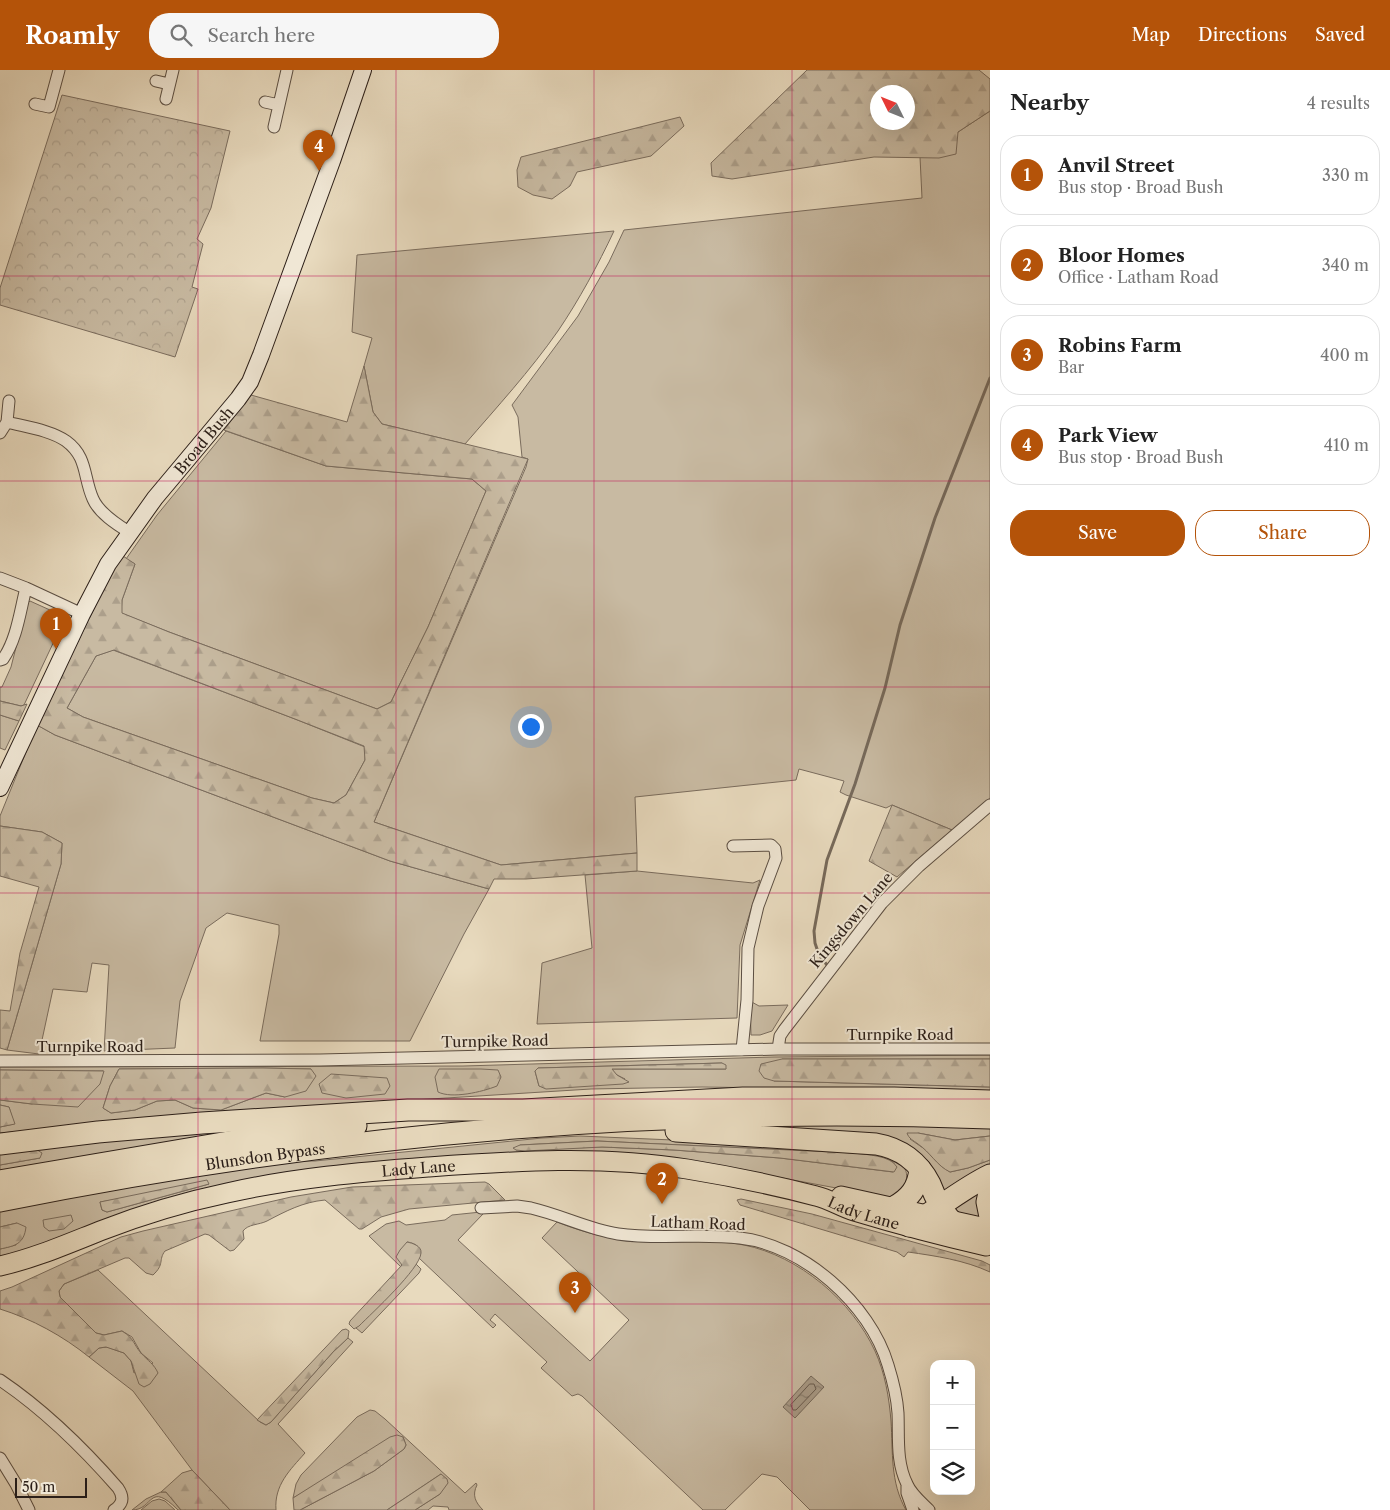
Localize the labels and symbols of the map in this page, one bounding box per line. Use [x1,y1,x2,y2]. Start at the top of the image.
north arrow [870,85,915,130]
pin: 4 [303,130,335,171]
street label: Broad Bush [170,402,238,478]
pin: 1 [40,608,72,649]
your location [518,714,544,740]
street label: Kingsdown Lane [805,868,897,972]
street label: Turnpike Road [846,1025,954,1044]
street label: Turnpike Road [441,1031,549,1051]
street label: Turnpike Road [36,1037,144,1056]
street label: Blunsdon Bypass [204,1138,326,1174]
street label: Lady Lane [381,1156,456,1180]
pin: 2 [646,1163,678,1204]
street label: Lady Lane [825,1192,902,1233]
street label: Latham Road [650,1212,746,1234]
pin: 3 [559,1272,591,1313]
scale bar [15,1475,88,1498]

